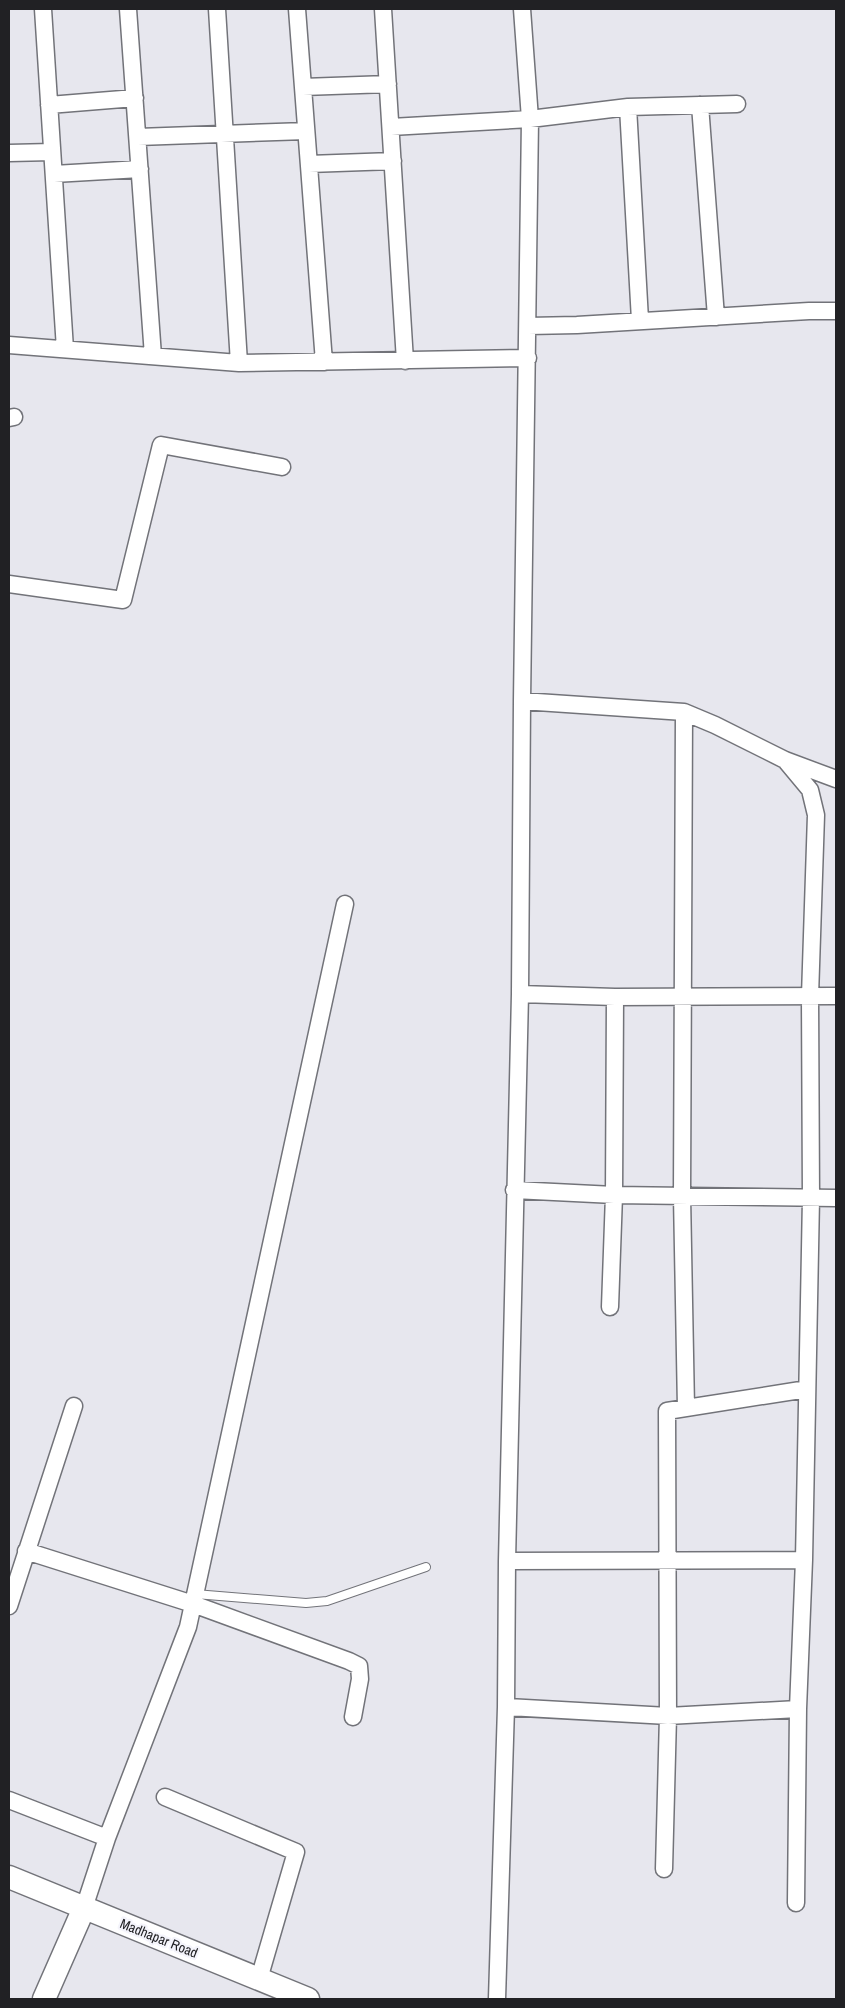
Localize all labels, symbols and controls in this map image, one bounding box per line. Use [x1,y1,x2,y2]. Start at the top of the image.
street label: Madhapar Road [117,1914,201,1962]

